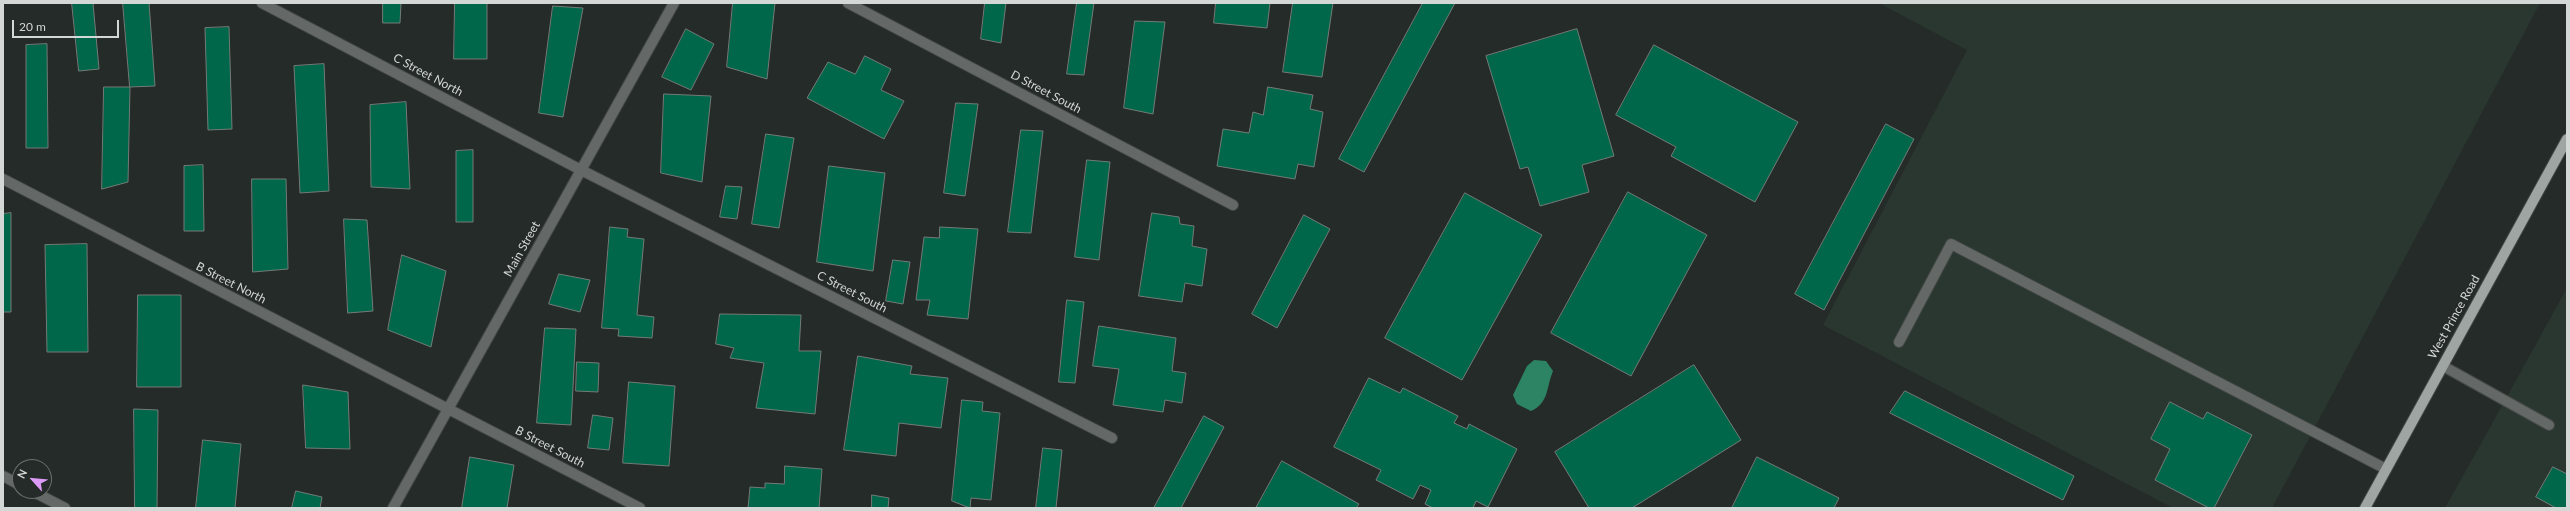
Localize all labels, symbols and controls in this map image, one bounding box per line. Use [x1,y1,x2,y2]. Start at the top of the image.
scale bar [14,12,121,38]
text: 20 m [19,19,46,34]
street label: C Street North [391,51,465,99]
street label: D Street South [1008,67,1084,117]
street label: Main Street [501,219,543,279]
street label: B Street North [194,259,268,307]
street label: C Street South [815,268,889,316]
street label: West Prince Road [2425,273,2483,361]
street label: B Street South [513,423,587,471]
north arrow [12,459,52,499]
text: N [14,467,29,481]

